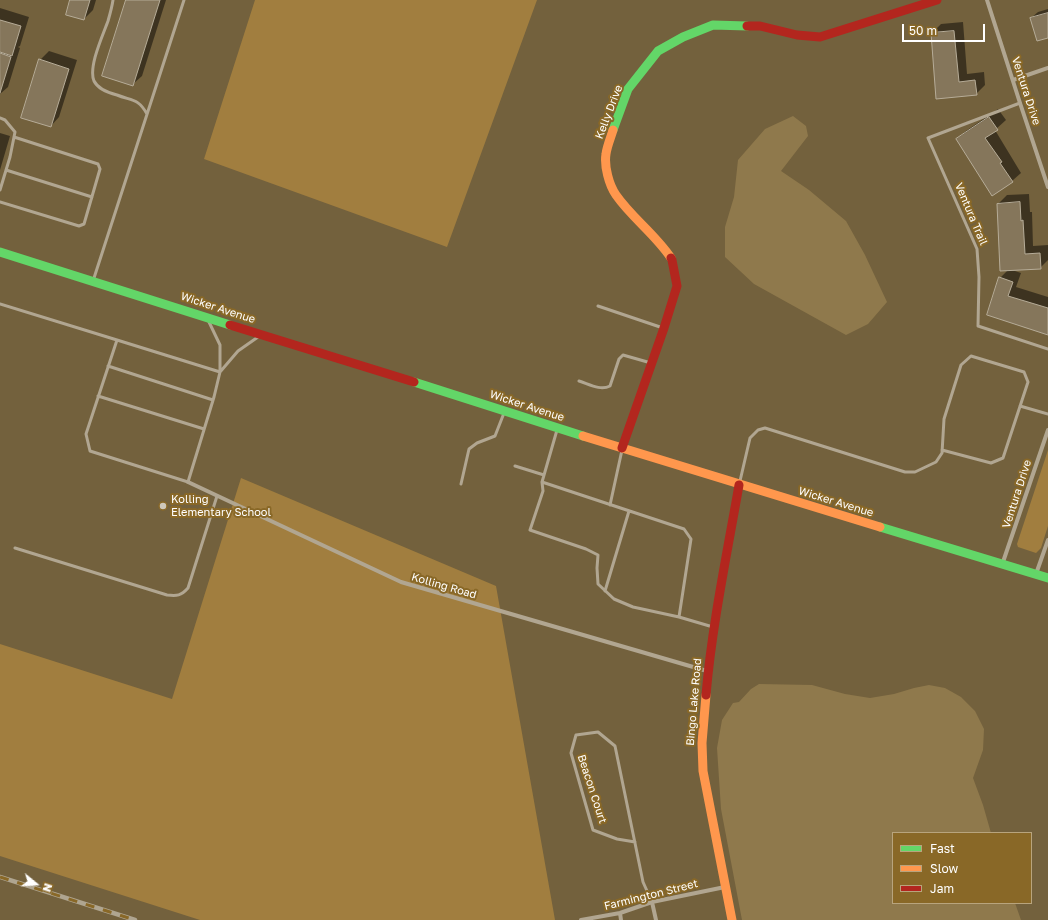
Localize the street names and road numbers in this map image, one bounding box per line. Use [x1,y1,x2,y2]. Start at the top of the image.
street label: Ventura Drive [1009,55,1043,127]
street label: Kelly Drive [593,83,625,141]
street label: Ventura Trail [952,181,990,247]
street label: Wicker Avenue [179,290,257,326]
street label: Wicker Avenue [488,388,566,424]
street label: Ventura Drive [1000,458,1034,530]
street label: Wicker Avenue [797,484,875,520]
street label: Kolling Road [410,570,478,602]
street label: Bingo Lake Road [684,658,704,746]
street label: Beacon Court [575,753,609,825]
street label: Farmington Street [603,877,699,913]

